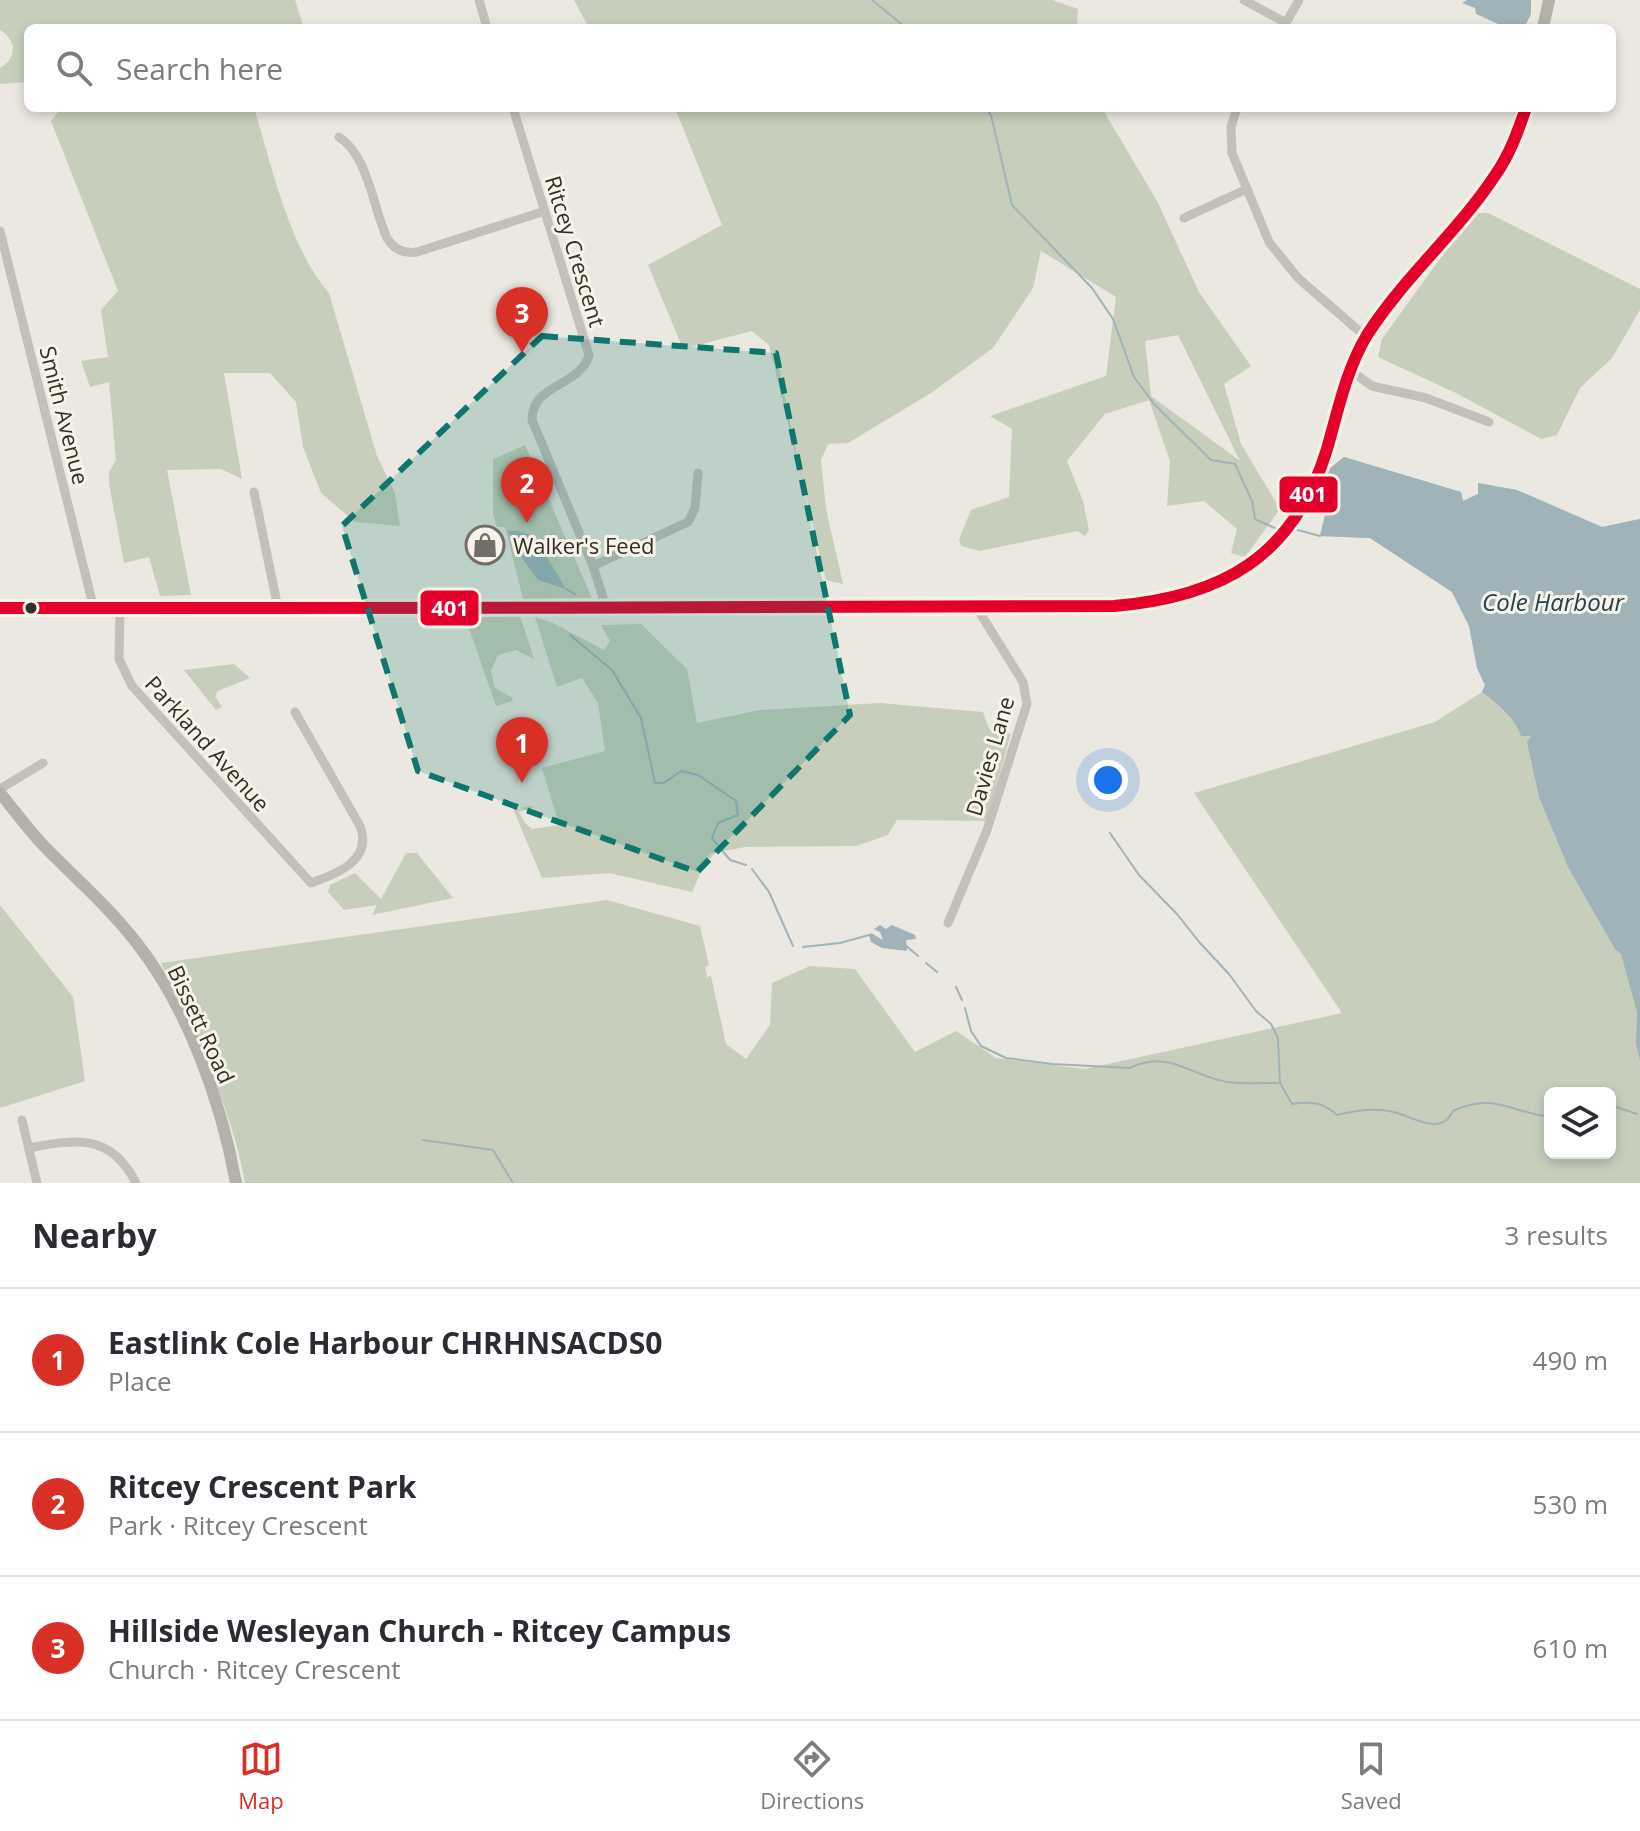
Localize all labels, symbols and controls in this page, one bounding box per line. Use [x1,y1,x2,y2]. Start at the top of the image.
search box [24,24,1616,112]
icon: search [52,46,96,90]
text: Search here [116,48,283,89]
street label: Ritcey Crescent [539,172,613,330]
pin: 3 [496,287,548,353]
street label: Smith Avenue [33,343,97,487]
pin: 2 [501,457,553,523]
line badge: 401 [1278,475,1339,514]
text: 401 [1289,478,1327,508]
shop icon: Walker's Feed [464,524,506,566]
place label: Walker's Feed [513,530,655,560]
water label: Cole Harbour [1482,585,1625,618]
line badge: 401 [419,589,480,627]
text: 401 [431,592,469,622]
unlabelled marker [23,600,39,616]
street label: Parkland Avenue [139,669,277,817]
street label: Davies Lane [958,693,1020,819]
pin: 1 [496,717,548,783]
your location [1088,760,1128,800]
street label: Bissett Road [162,960,242,1088]
map controls [1544,1087,1616,1159]
button: layers [1544,1087,1616,1159]
text: Nearby [32,1212,157,1258]
text: 3 results [1505,1217,1608,1253]
text: Eastlink Cole Harbour CHRHNSACDS0 [108,1322,662,1363]
text: 1 [51,1342,65,1378]
text: 490 m [1533,1342,1608,1378]
text: Place [108,1363,172,1399]
text: Ritcey Crescent Park [108,1466,416,1507]
text: 2 [51,1486,65,1522]
text: 530 m [1533,1486,1608,1522]
text: Park · Ritcey Crescent [108,1507,368,1543]
text: Hillside Wesleyan Church - Ritcey Campus [108,1610,731,1651]
text: 3 [51,1630,65,1666]
text: 610 m [1533,1630,1608,1666]
text: Church · Ritcey Crescent [108,1651,401,1687]
tab: Map [238,1737,284,1815]
tab: Directions [760,1737,864,1815]
tab: Saved [1341,1737,1402,1815]

